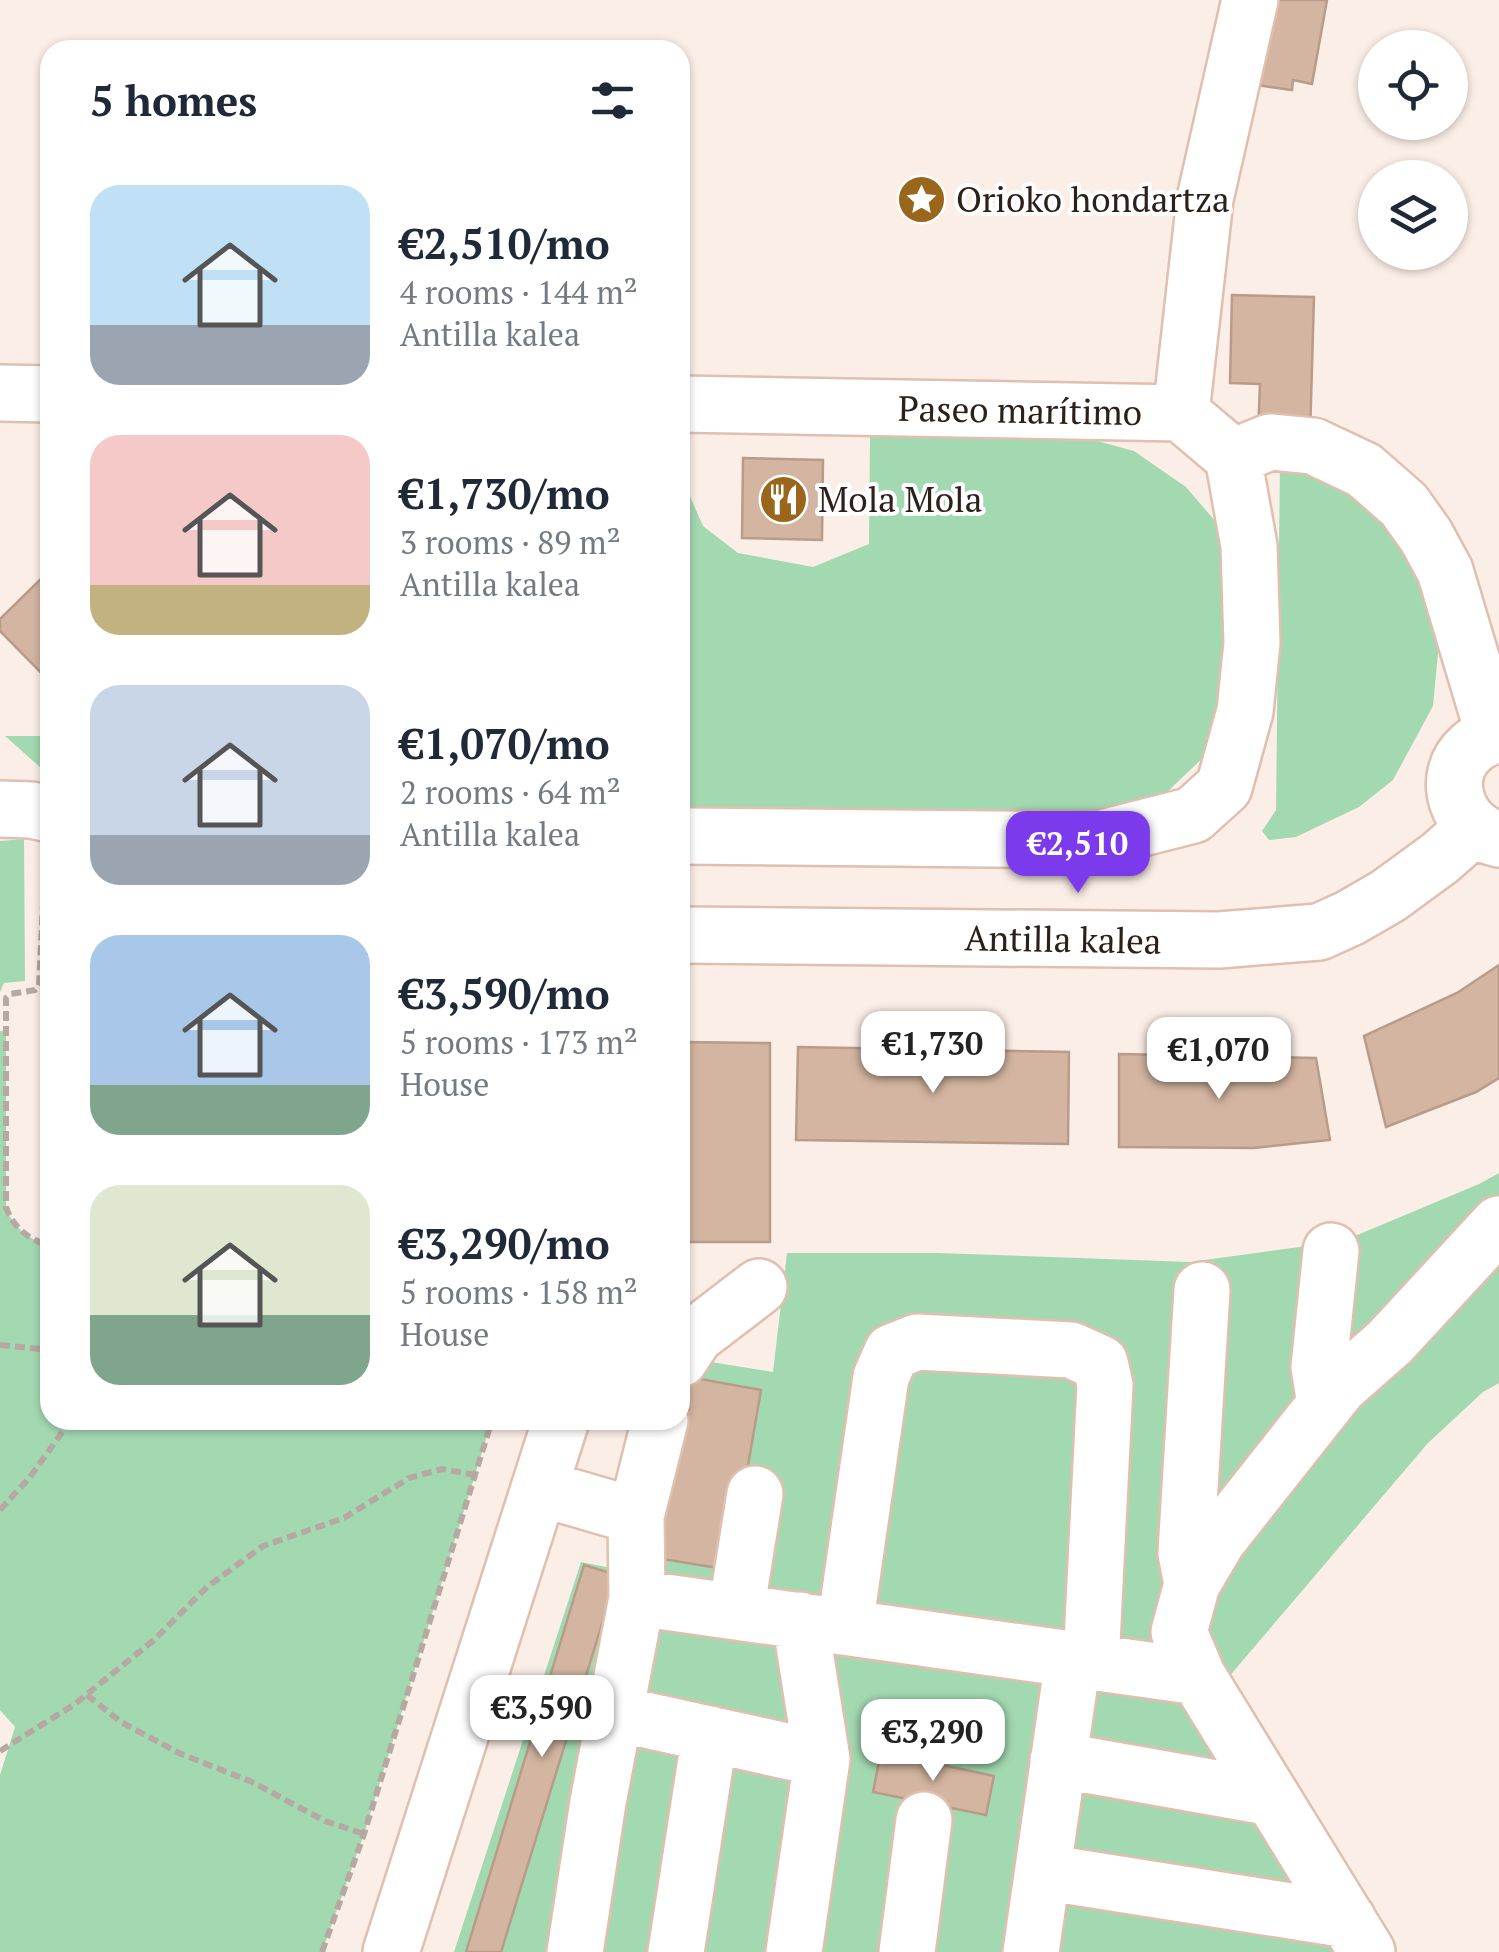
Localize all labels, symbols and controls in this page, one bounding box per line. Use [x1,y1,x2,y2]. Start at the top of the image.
map controls [1358,30,1468,270]
button: locate [1358,30,1468,140]
text: 5 homes [90,72,257,128]
icon: filters [585,73,640,128]
button: layers [1358,160,1468,270]
place icon: Orioko hondartza [895,173,947,225]
place label: Orioko hondartza [956,176,1230,222]
text: €2,510/mo [400,215,610,271]
icon: home [170,225,290,345]
text: 4 rooms · 144 m² [400,271,638,313]
text: Antilla kalea [400,313,580,355]
street label: Paseo marítimo [898,385,1142,435]
text: €1,730/mo [400,465,610,521]
restaurant icon: Mola Mola [757,473,809,525]
icon: home [170,475,290,595]
place label: Mola Mola [818,476,982,522]
text: 3 rooms · 89 m² [400,521,621,563]
text: Antilla kalea [400,563,580,605]
text: €1,070/mo [400,715,610,771]
icon: home [170,725,290,845]
text: 2 rooms · 64 m² [400,771,621,813]
pin: €2,510 [997,811,1159,896]
text: Antilla kalea [400,813,580,855]
text: €2,510 [1028,822,1128,864]
street label: Antilla kalea [964,914,1162,964]
text: €3,590/mo [400,965,610,1021]
icon: home [170,975,290,1095]
pin: €1,730 [852,1011,1014,1096]
pin: €1,070 [1138,1017,1300,1102]
text: 5 rooms · 173 m² [400,1021,638,1063]
text: €1,730 [883,1022,983,1064]
text: €1,070 [1169,1028,1269,1070]
text: House [400,1063,489,1105]
text: €3,290/mo [400,1215,610,1271]
icon: home [170,1225,290,1345]
text: 5 rooms · 158 m² [400,1271,638,1313]
text: House [400,1313,489,1355]
pin: €3,590 [461,1675,623,1760]
text: €3,590 [492,1686,592,1728]
pin: €3,290 [852,1699,1014,1784]
text: €3,290 [883,1710,983,1752]

